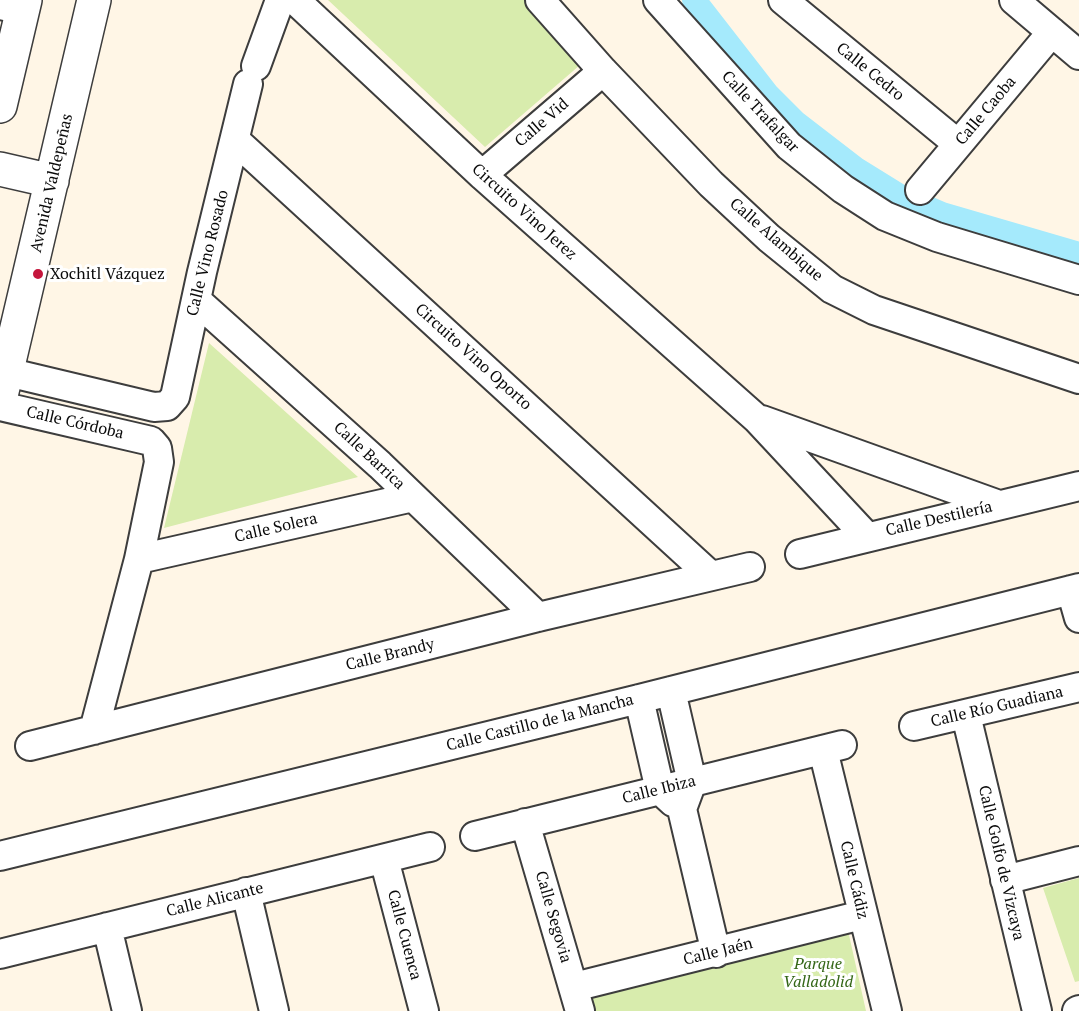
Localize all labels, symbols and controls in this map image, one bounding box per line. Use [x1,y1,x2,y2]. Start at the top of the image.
street label: Calle Cedro [832,39,908,105]
street label: Calle Trafalgar [717,67,803,157]
street label: Calle Caoba [952,73,1020,149]
street label: Calle Vid [511,95,573,151]
street label: Avenida Valdepeñas [27,112,77,254]
street label: Circuito Vino Jerez [468,160,580,264]
street label: Calle Vino Rosado [183,188,233,318]
street label: Calle Alambique [726,194,826,286]
place label: Xochitl Vázquez [50,264,165,284]
marker: Xochitl Vázquez [31,267,45,281]
street label: Circuito Vino Oporto [411,300,535,414]
street label: Calle Córdoba [24,402,126,444]
street label: Calle Barrica [329,418,409,494]
street label: Calle Destilería [884,497,994,541]
street label: Calle Solera [233,509,319,547]
street label: Calle Brandy [344,635,436,675]
street label: Calle Río Guadiana [929,682,1065,732]
street label: Calle Castillo de la Mancha [444,690,636,756]
street label: Calle Ibiza [620,772,698,808]
street label: Calle Golfo de Vizcaya [974,784,1028,942]
street label: Calle Cádiz [836,839,872,921]
street label: Calle Segovia [531,869,575,965]
street label: Calle Alicante [164,879,266,921]
street label: Calle Cuenca [383,888,425,982]
street label: Calle Jaén [681,934,755,970]
park label: Parque Valladolid [783,954,853,992]

